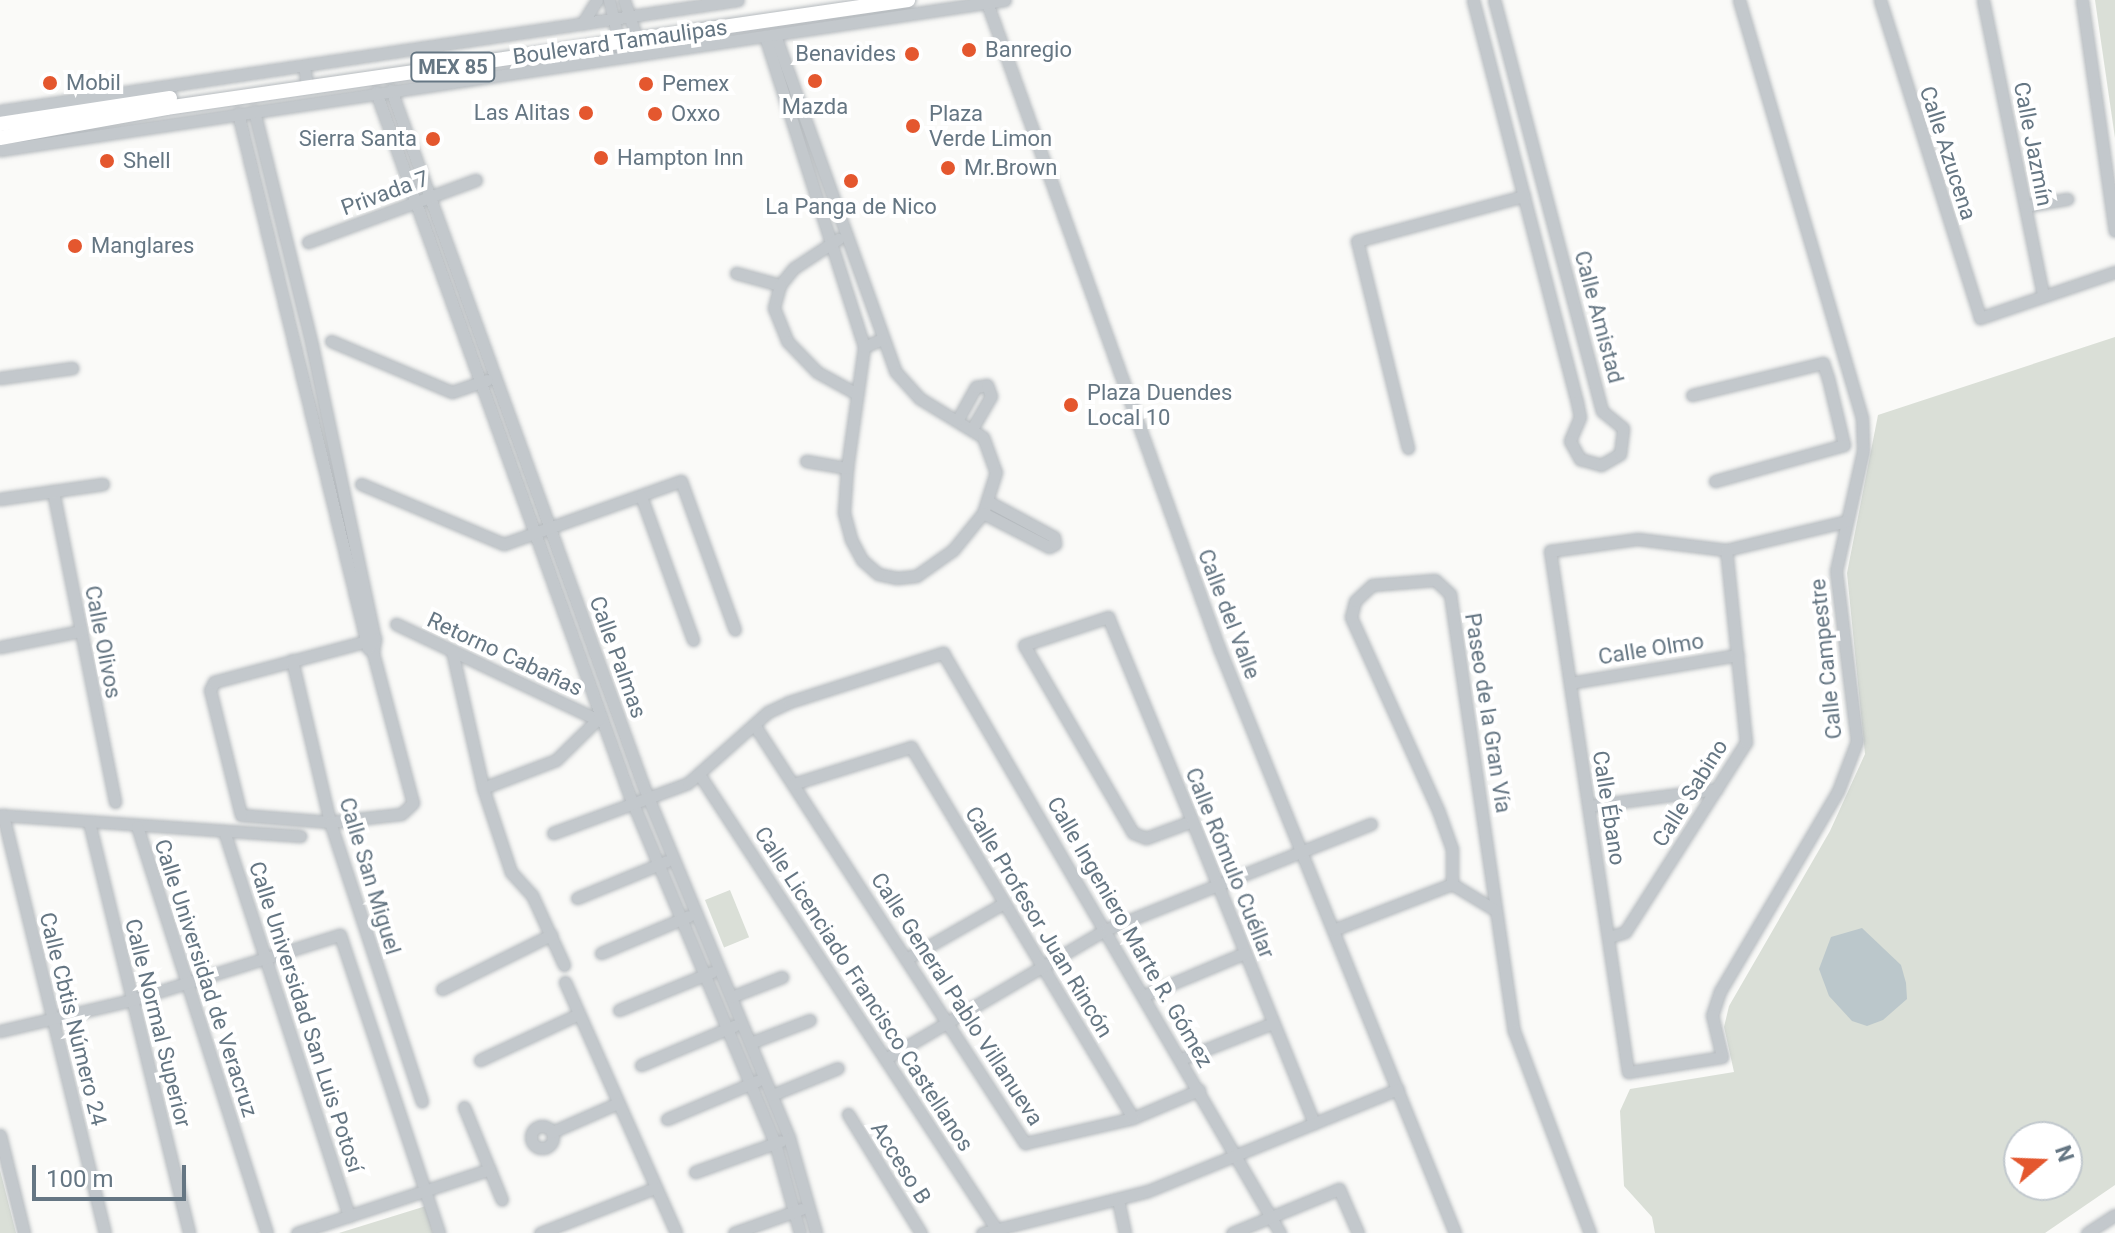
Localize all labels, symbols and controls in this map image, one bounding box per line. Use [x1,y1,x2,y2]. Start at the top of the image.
street label: Boulevard Tamaulipas [511,14,729,70]
place label: Banregio [985,37,1072,63]
place label: Benavides [795,41,896,67]
marker: Banregio [960,41,978,59]
marker: Benavides [903,45,921,63]
road number: MEX 85 [409,51,497,83]
place label: Mobil [66,70,121,96]
place label: Pemex [662,71,729,97]
marker: Mazda [806,72,824,90]
marker: Mobil [41,74,59,92]
marker: Pemex [637,75,655,93]
street label: Calle Jazmín [2008,80,2058,208]
street label: Calle Azucena [1914,83,1982,223]
place label: Mazda [782,94,848,120]
place label: Las Alitas [474,100,570,126]
place label: Plaza Verde Limon [929,100,1052,152]
place label: Oxxo [671,101,720,127]
marker: Las Alitas [577,104,595,122]
marker: Oxxo [646,105,664,123]
marker: Plaza Verde Limon [904,117,922,135]
place label: Sierra Santa [299,126,417,152]
marker: Sierra Santa [424,130,442,148]
place label: Hampton Inn [617,145,744,171]
place label: Shell [123,148,171,174]
marker: Hampton Inn [592,149,610,167]
marker: Shell [98,152,116,170]
place label: Mr.Brown [964,155,1057,181]
marker: Mr.Brown [939,159,957,177]
street label: Privada 7 [338,165,432,221]
marker: La Panga de Nico [842,172,860,190]
place label: La Panga de Nico [765,194,937,220]
place label: Manglares [91,233,194,259]
marker: Manglares [66,237,84,255]
street label: Calle Amistad [1569,248,1629,386]
place label: Plaza Duendes Local 10 [1087,379,1232,430]
marker: Plaza Duendes Local 10 [1062,396,1080,414]
street label: Calle del Valle [1192,545,1266,683]
street label: Calle Campestre [1804,577,1848,741]
street label: Calle Olivos [79,583,127,701]
street label: Calle Palmas [584,592,652,722]
street label: Retorno Cabañas [423,606,587,702]
street label: Paseo de la Gran Vía [1459,611,1517,815]
street label: Calle Olmo [1596,628,1706,670]
street label: Calle Sabino [1647,734,1733,852]
street label: Calle Ébano [1587,749,1631,867]
street label: Calle Rómulo Cuéllar [1180,764,1280,962]
street label: Calle Ingeniero Marte R. Gómez [1041,792,1219,1072]
street label: Calle San Miguel [334,794,406,958]
street label: Calle Profesor Juan Rincón [960,802,1118,1042]
street label: Calle Licenciado Francisco Castellanos [749,822,979,1156]
street label: Calle Universidad de Veracruz [149,836,263,1120]
street label: Calle Universidad San Luis Potosí [243,858,369,1176]
street label: Calle General Pablo Villanueva [865,868,1049,1130]
street label: Calle Cbtis Número 24 [34,910,112,1128]
street label: Calle Normal Superior [119,916,197,1130]
street label: Acceso B [865,1117,937,1209]
north arrow [2003,1121,2083,1201]
text: N [2050,1142,2079,1165]
scale bar [36,1149,190,1199]
text: 100 m [46,1165,113,1193]

